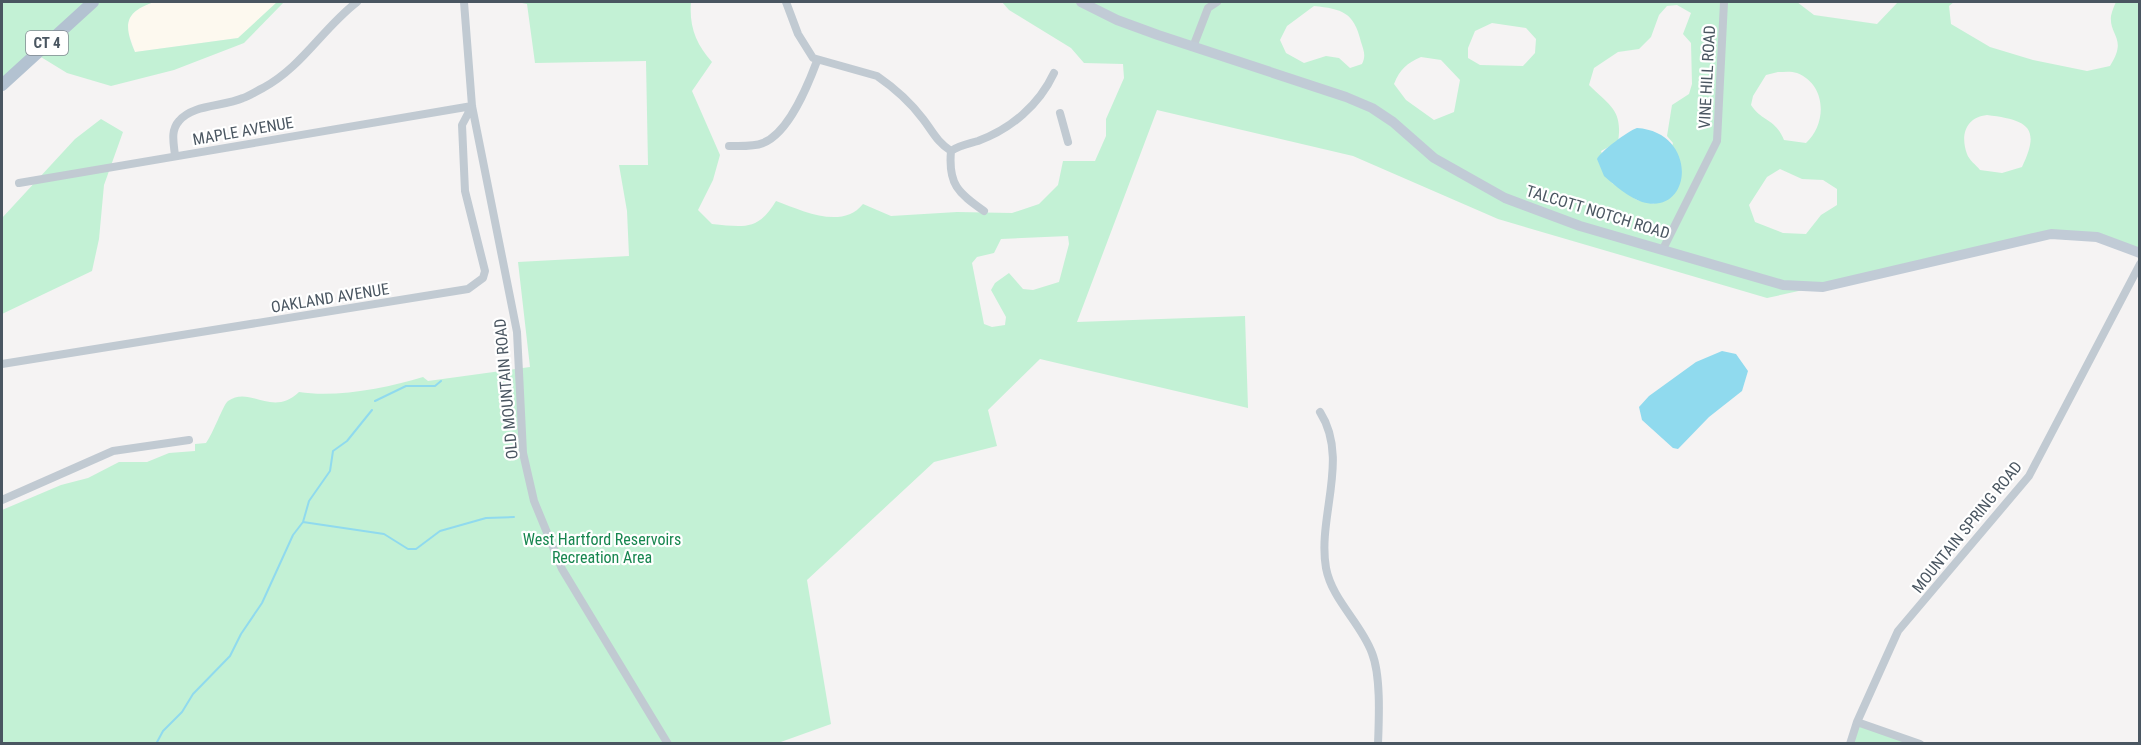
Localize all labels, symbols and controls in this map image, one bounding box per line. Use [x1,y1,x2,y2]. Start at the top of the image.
street label: VINE HILL ROAD [1695,25,1719,129]
road number: CT 4 [26,31,68,55]
street label: MAPLE AVENUE [191,113,295,149]
street label: TALCOTT NOTCH ROAD [1524,181,1672,243]
street label: OAKLAND AVENUE [270,279,391,317]
street label: OLD MOUNTAIN ROAD [490,318,522,460]
street label: MOUNTAIN SPRING ROAD [1908,457,2026,597]
park label: West Hartford Reservoirs Recreation Area [523,530,681,567]

